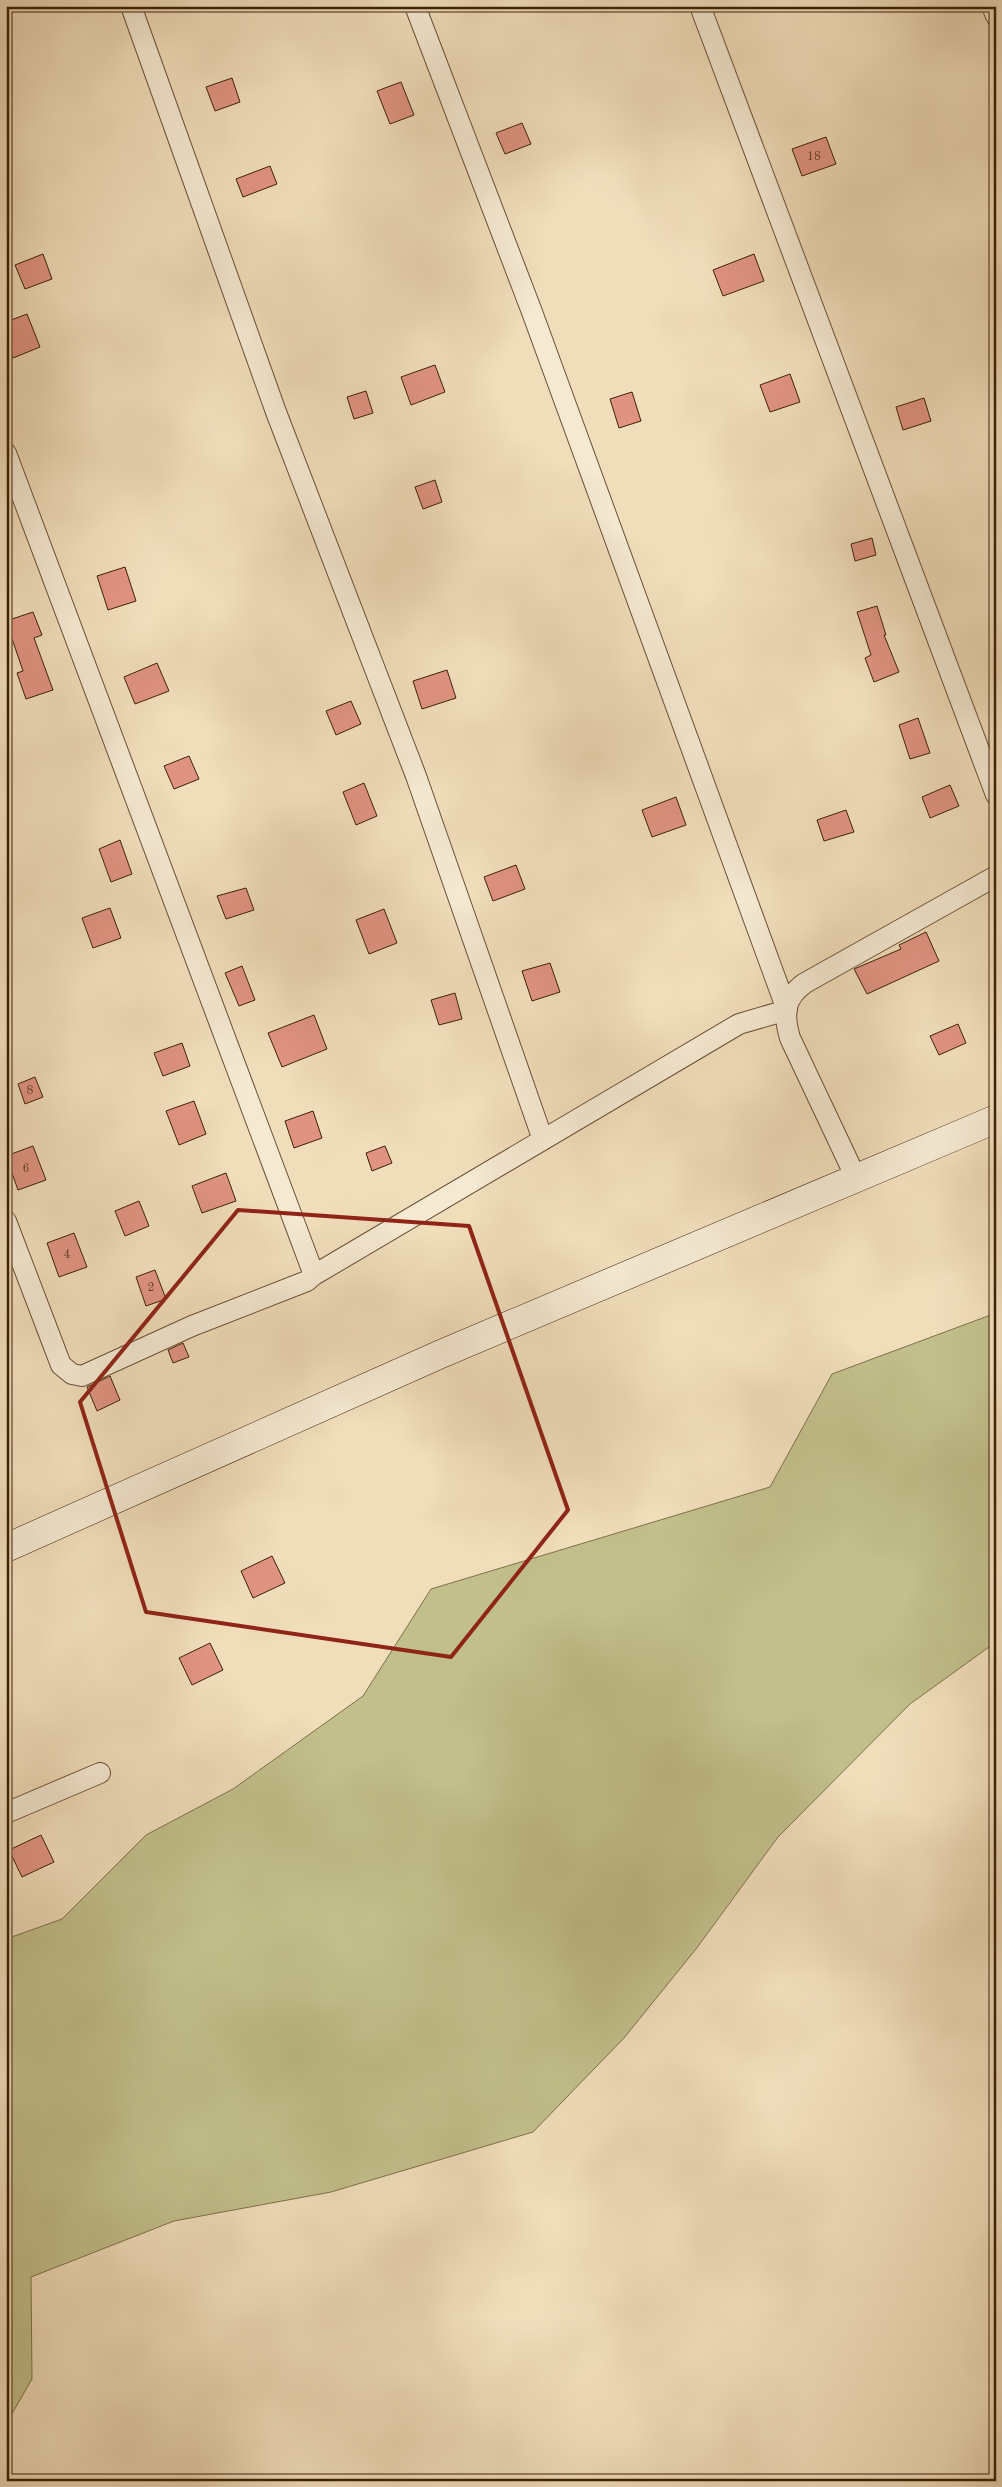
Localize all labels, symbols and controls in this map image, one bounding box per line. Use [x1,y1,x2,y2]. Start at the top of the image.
house number: 18 [807,151,821,163]
house number: 8 [27,1085,34,1097]
house number: 6 [23,1163,30,1175]
house number: 4 [64,1249,71,1261]
house number: 2 [148,1282,154,1294]

